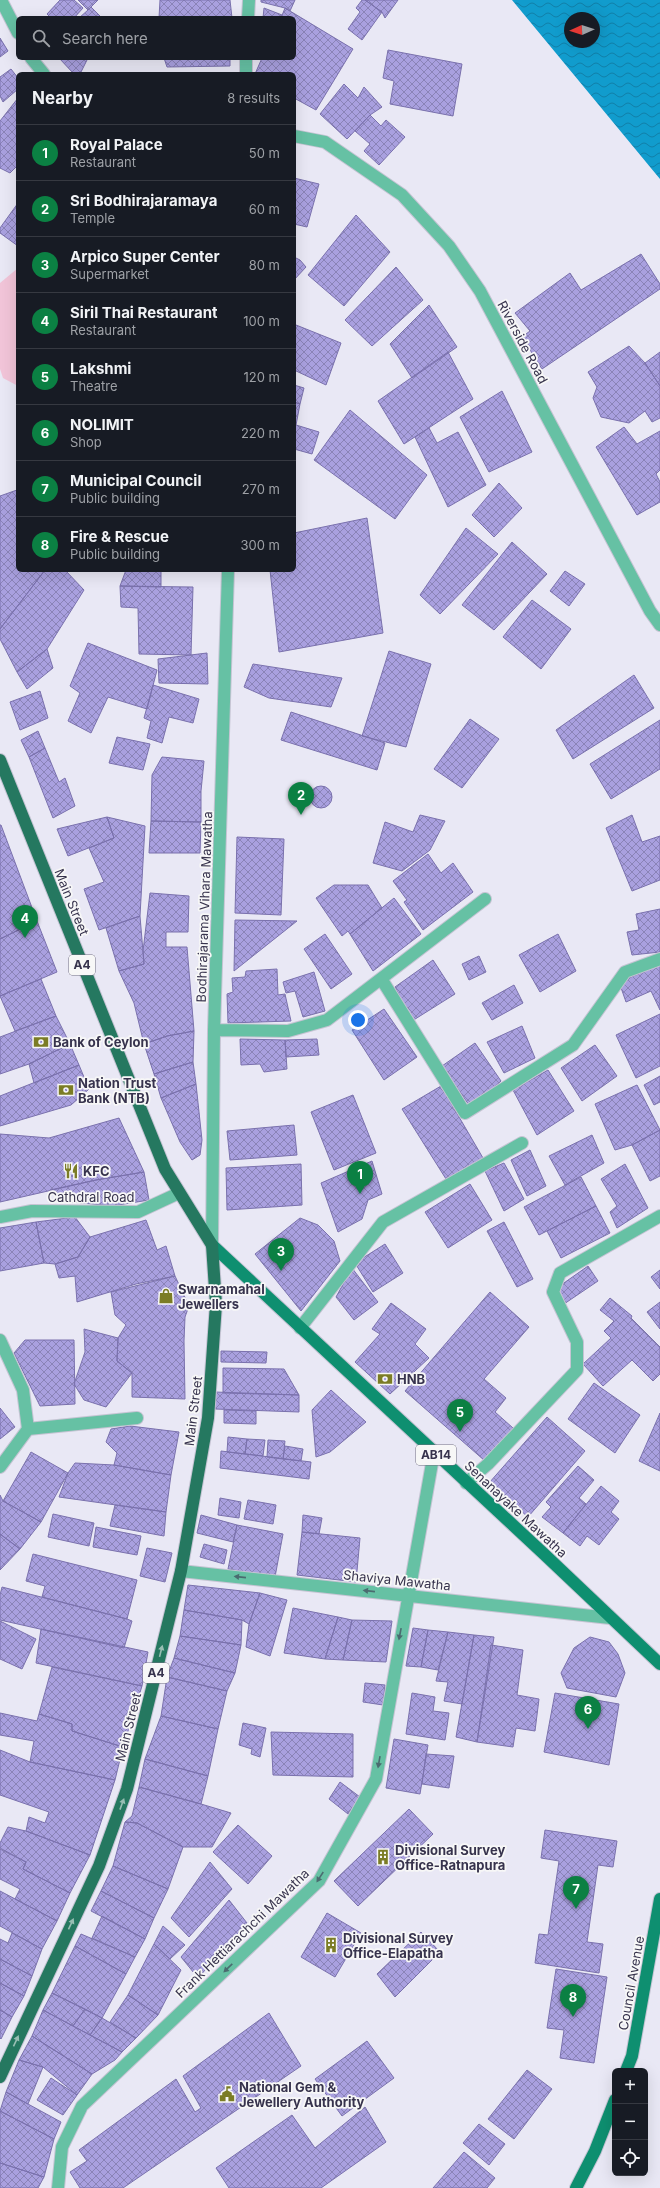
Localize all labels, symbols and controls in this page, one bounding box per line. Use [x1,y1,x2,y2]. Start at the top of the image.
north arrow [564,12,600,48]
search box [16,16,296,60]
icon: search [30,27,52,49]
text: Search here [62,29,148,48]
text: Nearby [32,88,93,108]
text: 8 results [227,90,280,106]
text: Royal Palace [70,135,163,154]
text: 1 [42,145,48,161]
text: 50 m [249,145,280,161]
text: Restaurant [70,154,136,170]
text: Sri Bodhirajaramaya [70,191,217,210]
text: 2 [41,201,49,217]
text: 60 m [249,201,280,217]
text: Temple [70,210,115,226]
text: Arpico Super Center [70,247,220,266]
text: 3 [41,257,49,273]
text: 80 m [249,257,280,273]
text: Supermarket [70,266,149,282]
street label: Riverside Road [494,298,552,386]
text: Siril Thai Restaurant [70,303,218,322]
text: 4 [41,313,49,329]
text: 100 m [243,313,280,329]
text: Restaurant [70,322,136,338]
text: Lakshmi [70,359,131,378]
text: 5 [41,369,49,385]
text: 120 m [244,369,280,385]
text: Theatre [70,378,118,394]
text: NOLIMIT [70,415,134,434]
text: 6 [41,425,49,441]
text: 220 m [241,425,280,441]
text: Shop [70,434,102,450]
text: Municipal Council [70,471,201,490]
text: 7 [41,481,49,497]
text: 270 m [242,481,280,497]
text: Public building [70,490,160,506]
text: Fire & Rescue [70,527,169,546]
text: 8 [41,537,49,553]
text: 300 m [241,537,280,553]
text: Public building [70,546,160,562]
pin: 2 [288,782,314,815]
street label: Bodhirajarama Vihara Mawatha [193,811,215,1003]
street label: Main Street [51,866,93,938]
pin: 4 [12,905,38,938]
road number: A4 [69,955,95,975]
your location [348,1010,368,1030]
bank icon: Bank of Ceylon [32,1033,50,1051]
place label: Bank of Ceylon [53,1034,149,1050]
place label: Nation Trust Bank (NTB) [78,1075,156,1106]
bank icon: Nation Trust Bank (NTB) [57,1081,75,1099]
pin: 1 [347,1161,373,1194]
restaurant icon: KFC [62,1162,80,1180]
place label: KFC [83,1163,110,1179]
street label: Cathdral Road [47,1189,135,1205]
pin: 3 [268,1238,294,1271]
place label: Swarnamahal Jewellers [178,1281,265,1312]
shop icon: Swarnamahal Jewellers [157,1287,175,1305]
bank icon: HNB [376,1370,394,1388]
place label: HNB [397,1371,426,1387]
street label: Main Street [181,1375,205,1447]
pin: 5 [447,1399,473,1432]
road number: AB14 [416,1445,456,1465]
street label: Senanayake Mawatha [461,1457,571,1561]
street label: Shaviya Mawatha [342,1566,452,1594]
one-way arrow [234,1574,246,1581]
one-way arrow [363,1588,375,1595]
one-way arrow [397,1628,403,1640]
one-way arrow [158,1645,164,1657]
road number: A4 [143,1663,169,1683]
street label: Main Street [112,1691,144,1763]
pin: 6 [575,1696,601,1729]
one-way arrow [376,1756,382,1768]
one-way arrow [119,1797,125,1809]
place label: Divisional Survey Office-Ratnapura [395,1842,505,1873]
building icon: Divisional Survey Office-Ratnapura [374,1848,392,1866]
street label: Frank Hettiarachchi Mawatha [172,1865,312,2001]
one-way arrow [317,1871,324,1883]
pin: 7 [563,1876,589,1909]
one-way arrow [68,1918,74,1929]
place label: Divisional Survey Office-Elapatha [343,1930,453,1961]
street label: Council Avenue [615,1934,647,2032]
building icon: Divisional Survey Office-Elapatha [322,1936,340,1954]
one-way arrow [222,1963,233,1972]
pin: 8 [560,1984,586,2017]
one-way arrow [13,2035,19,2047]
map controls [612,2068,648,2176]
button: + [612,2068,648,2104]
place label: National Gem & Jewellery Authority [239,2079,365,2110]
public building icon: National Gem & Jewellery Authority [218,2085,236,2103]
button: − [612,2104,648,2140]
button: locate [612,2140,648,2176]

